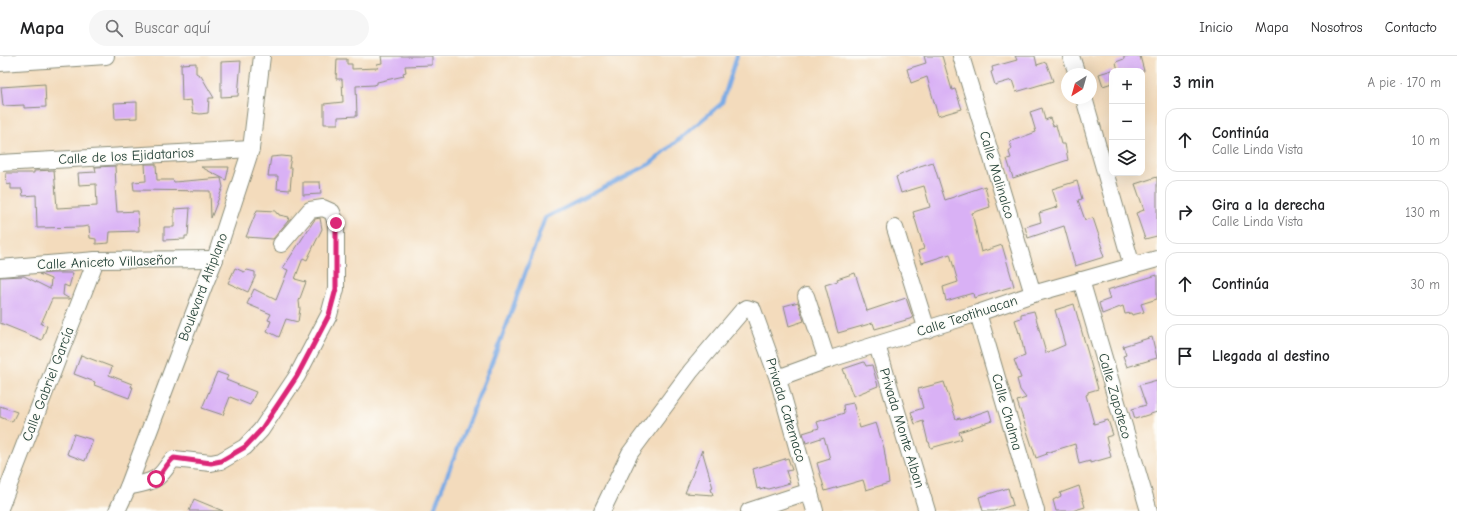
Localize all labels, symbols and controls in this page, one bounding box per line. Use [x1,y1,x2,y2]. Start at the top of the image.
search box [89,10,369,46]
text: Mapa [20,17,65,39]
icon: search [103,17,125,39]
text: Buscar aquí [135,19,210,37]
text: Inicio [1199,19,1233,36]
text: Mapa [1255,19,1289,36]
text: Nosotros [1311,19,1363,36]
text: Contacto [1385,19,1437,36]
north arrow [1061,68,1097,104]
map controls [1109,68,1145,176]
button: + [1109,68,1145,104]
text: 3 min [1173,73,1214,92]
text: A pie · 170 m [1367,75,1441,90]
button: − [1109,104,1145,140]
text: Continúa [1212,124,1269,142]
street label: Calle Malinalco [976,129,1018,221]
icon: ahead [1174,129,1196,151]
text: 10 m [1412,133,1440,148]
button: layers [1109,140,1145,176]
text: Calle Linda Vista [1212,142,1303,157]
street label: Calle de los Ejidatarios [58,144,194,168]
text: Gira a la derecha [1212,196,1325,214]
icon: right [1174,201,1196,223]
text: 130 m [1405,205,1440,220]
route end [327,214,345,232]
text: Calle Linda Vista [1212,214,1303,229]
street label: Boulevard Altiplano [175,230,231,344]
street label: Calle Aniceto Villaseñor [37,251,178,273]
icon: ahead [1174,273,1196,295]
text: Continúa [1212,275,1269,293]
text: 30 m [1410,277,1440,292]
street label: Calle Teotihuacan [914,292,1020,340]
street label: Calle Gabriel García [18,324,78,444]
icon: arrive [1174,345,1196,367]
text: Llegada al destino [1212,347,1330,365]
street label: Calle Zapoteco [1095,351,1135,441]
street label: Privada Catemaco [762,356,810,464]
street label: Privada Monte Alban [876,366,928,490]
street label: Calle Chalma [988,372,1026,452]
route start [147,470,165,488]

